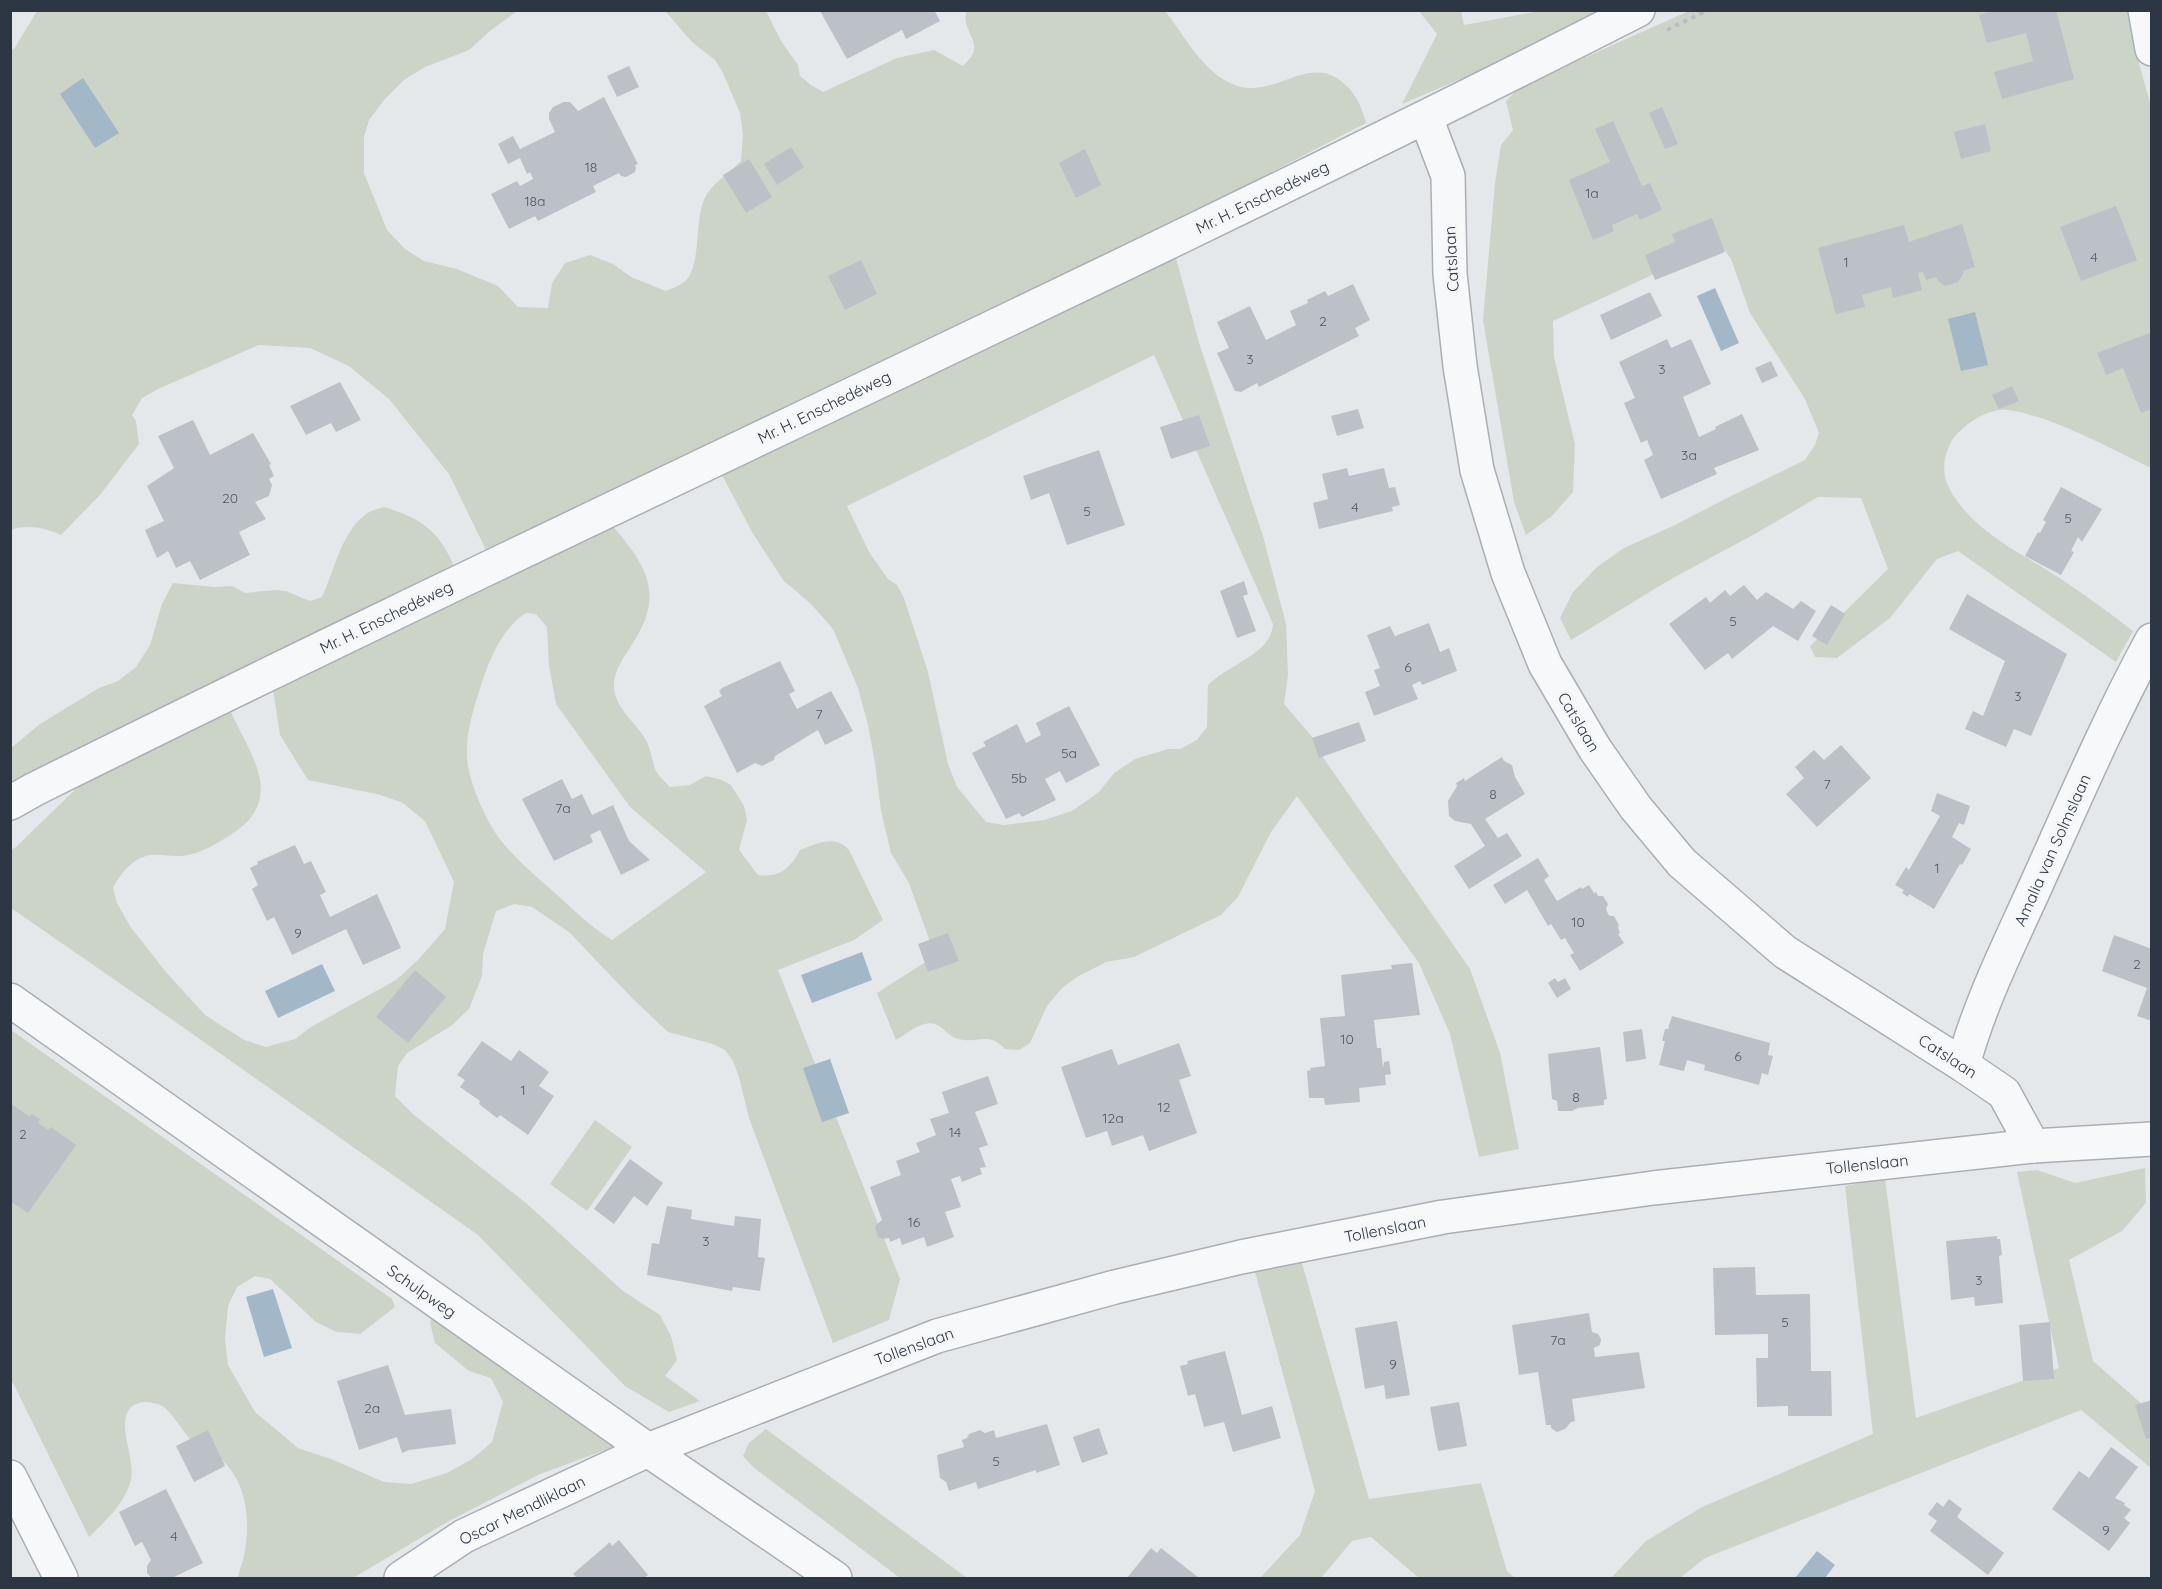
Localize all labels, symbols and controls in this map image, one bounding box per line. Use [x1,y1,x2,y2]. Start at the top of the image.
street label: Mr. H. Enschedéweg [1192,156,1332,238]
house number: 18 [585,158,597,176]
house number: 1a [1585,184,1599,202]
house number: 18a [524,192,546,210]
street label: Catslaan [1439,226,1463,292]
house number: 4 [2090,248,2098,266]
house number: 1 [1843,253,1849,271]
house number: 2 [1319,312,1327,330]
house number: 3 [1246,350,1254,368]
house number: 3 [1658,360,1666,378]
street label: Mr. H. Enschedéweg [754,366,894,448]
house number: 3a [1681,446,1697,464]
house number: 20 [222,489,238,507]
house number: 4 [1351,498,1359,516]
house number: 5 [1083,502,1091,520]
house number: 5 [2064,509,2072,527]
street label: Mr. H. Enschedéweg [316,576,456,658]
house number: 5 [1729,612,1737,630]
house number: 6 [1404,658,1412,676]
house number: 3 [2014,687,2022,705]
street label: Catslaan [1553,689,1605,755]
house number: 7 [815,705,823,723]
house number: 5a [1061,744,1077,762]
house number: 5b [1011,769,1027,787]
street label: Amalia van Solmslaan [2009,771,2095,929]
house number: 7 [1823,775,1831,793]
house number: 8 [1489,785,1497,803]
house number: 7a [555,799,571,817]
house number: 1 [1934,859,1940,877]
house number: 10 [1571,913,1585,931]
house number: 9 [294,924,302,942]
house number: 2 [2133,955,2141,973]
house number: 10 [1340,1030,1354,1048]
street label: Catslaan [1915,1030,1981,1082]
house number: 6 [1734,1047,1742,1065]
house number: 1 [520,1081,526,1099]
house number: 8 [1572,1088,1580,1106]
house number: 12 [1158,1098,1171,1116]
house number: 12a [1102,1109,1124,1127]
house number: 14 [949,1123,961,1141]
house number: 2 [19,1125,27,1143]
street label: Tollenslaan [1825,1150,1909,1178]
street label: Tollenslaan [1342,1211,1428,1247]
house number: 16 [908,1213,921,1231]
house number: 3 [702,1232,710,1250]
street label: Schulpweg [384,1260,460,1322]
house number: 3 [1975,1271,1983,1289]
house number: 5 [1781,1313,1789,1331]
street label: Tollenslaan [872,1322,956,1370]
house number: 7a [1550,1331,1566,1349]
house number: 9 [1389,1355,1397,1373]
house number: 2a [364,1399,380,1417]
house number: 5 [992,1452,1000,1470]
street label: Oscar Mendliklaan [456,1471,588,1549]
house number: 9 [2102,1521,2110,1539]
house number: 4 [170,1527,178,1545]

